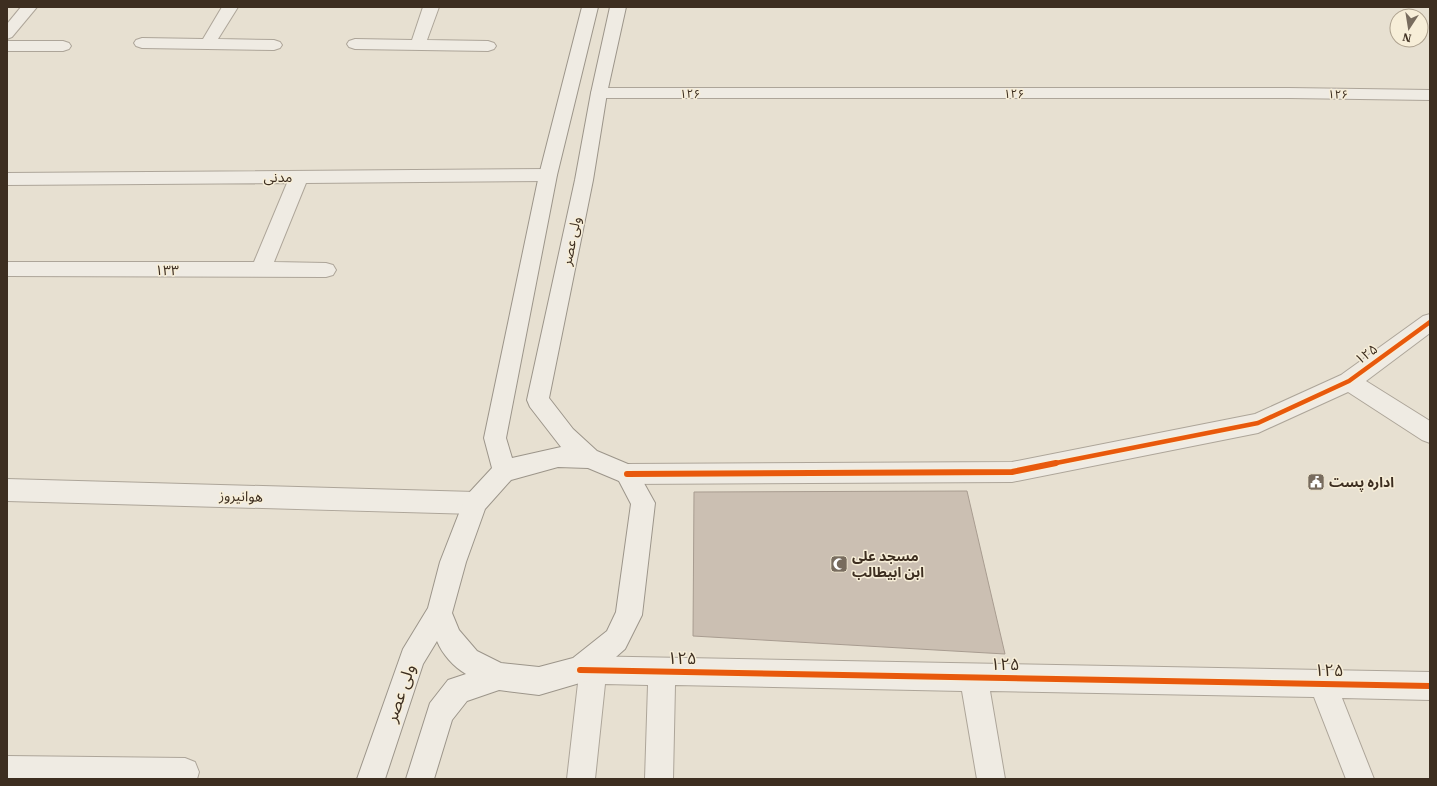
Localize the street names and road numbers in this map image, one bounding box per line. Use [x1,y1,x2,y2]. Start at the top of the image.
street label: ۱۲۶ [680,86,700,101]
street label: ۱۲۶ [1004,86,1024,101]
street label: ۱۲۶ [1328,86,1348,102]
street label: مدنی [264,168,292,186]
street label: ولی عصر [557,215,585,268]
street label: ۱۳۳ [155,261,179,279]
street label: ۱۲۵ [1351,340,1381,368]
street label: هوانیروز [218,486,263,506]
street label: ۱۲۵ [667,647,697,669]
street label: ۱۲۵ [990,653,1020,675]
street label: ۱۲۵ [1314,659,1344,681]
street label: ولی عصر [380,661,420,726]

